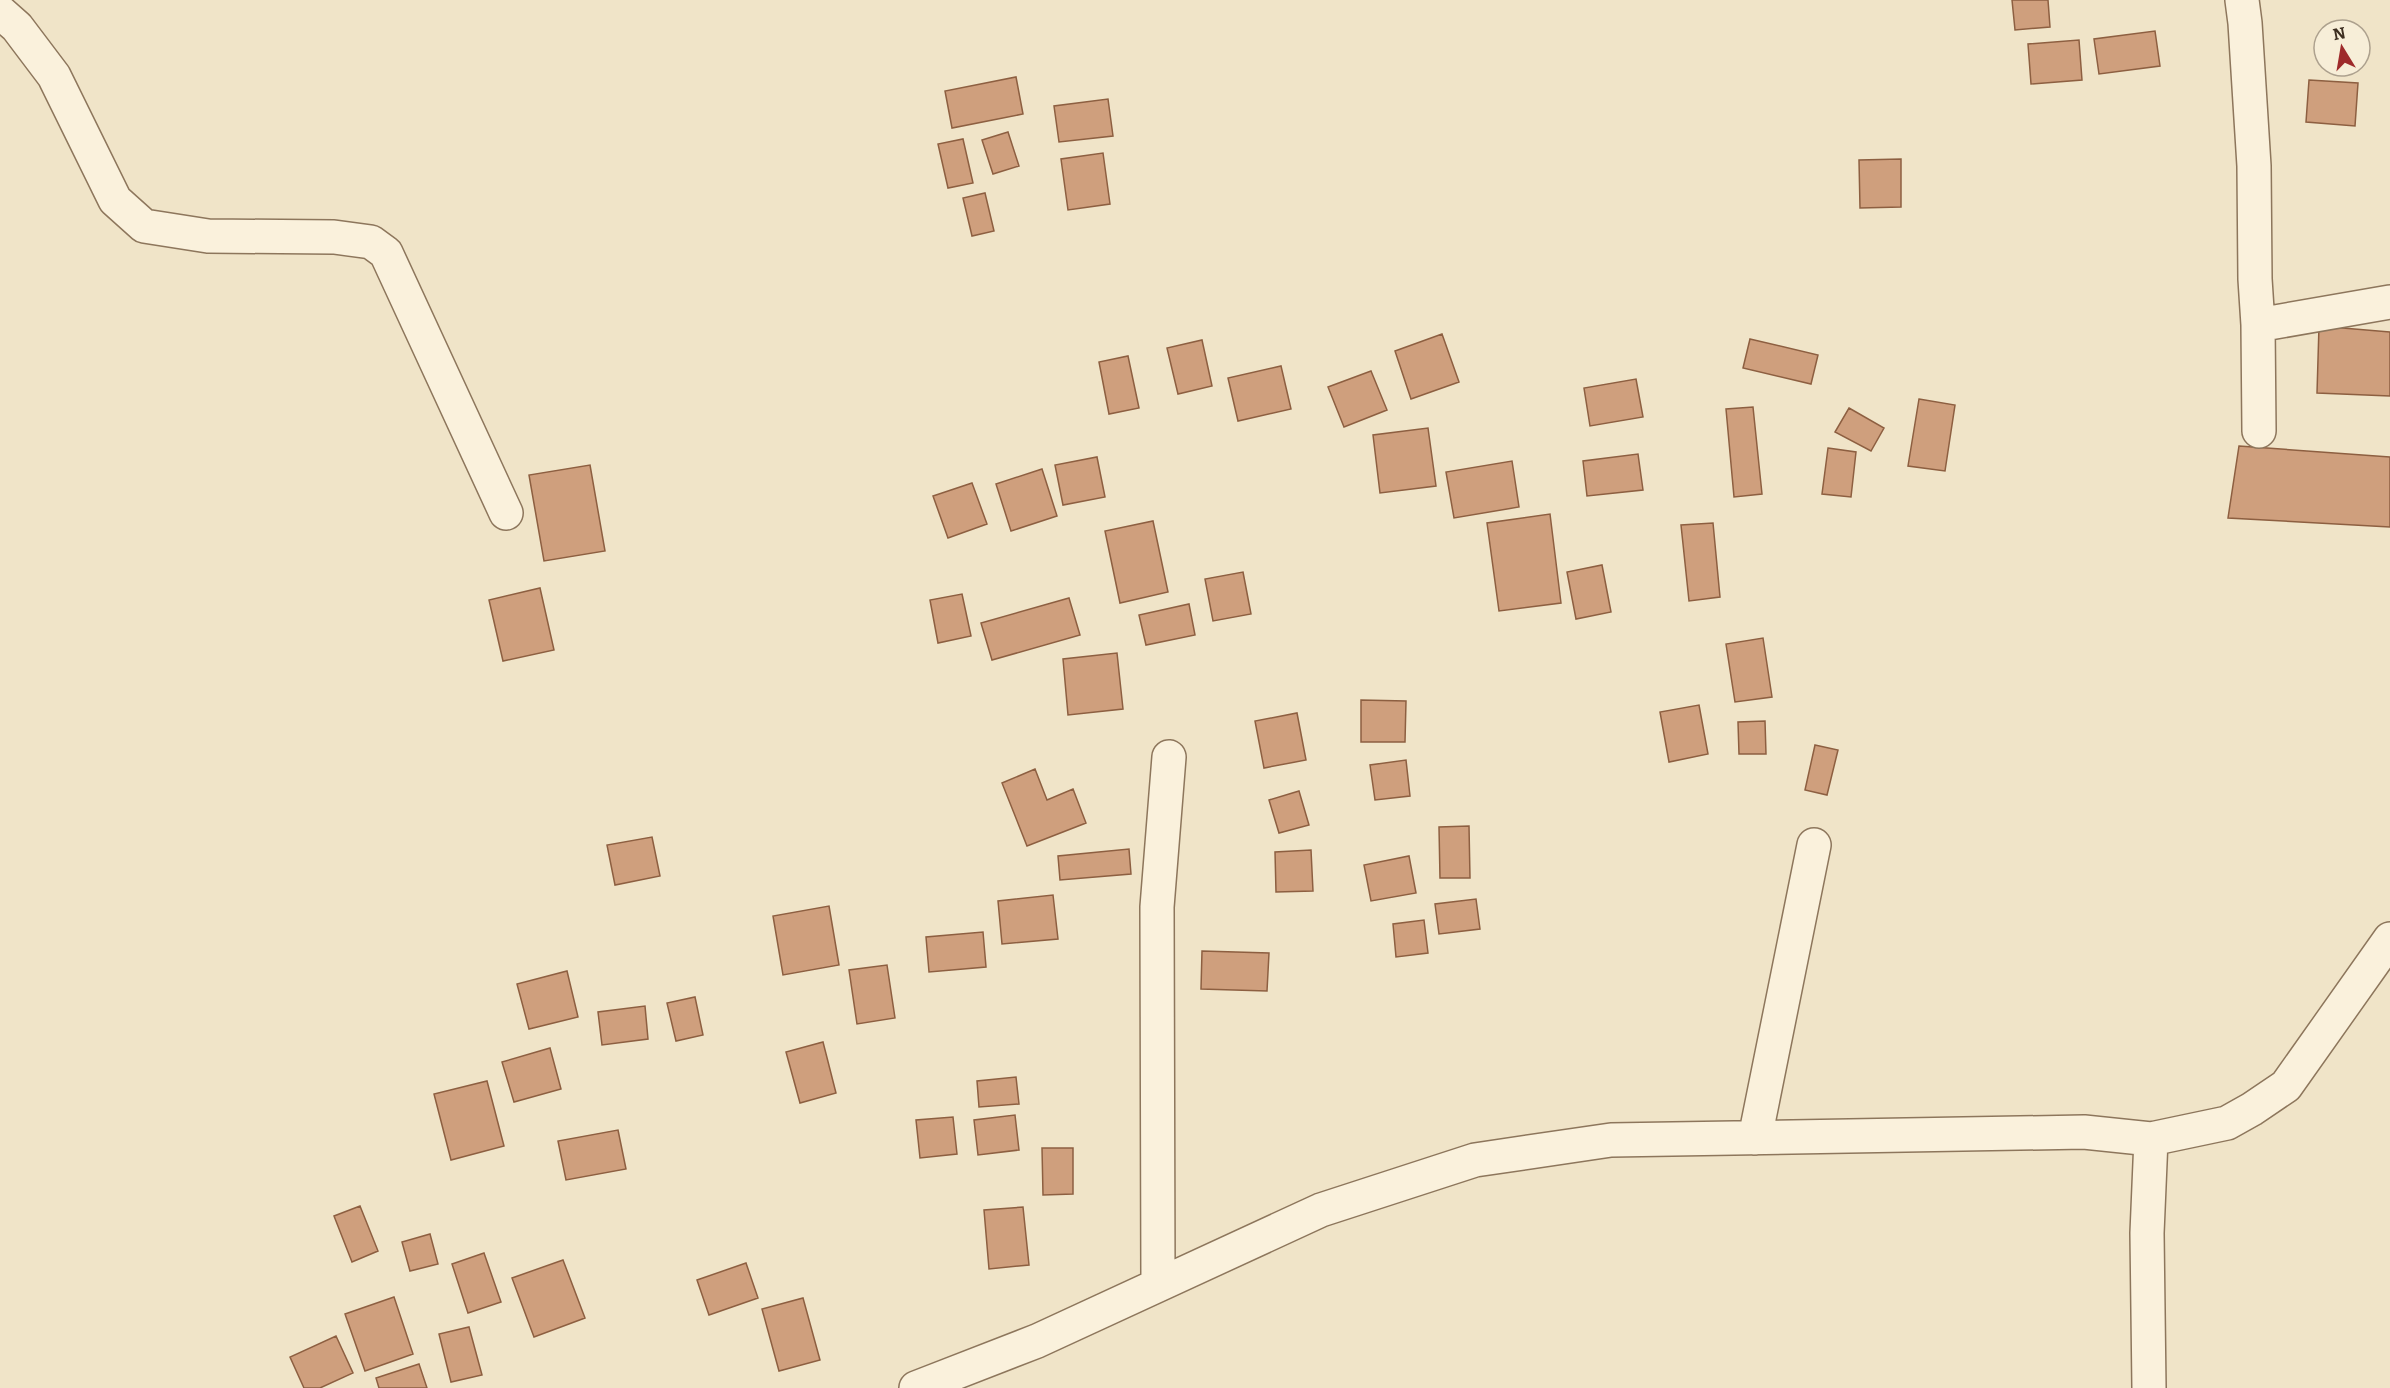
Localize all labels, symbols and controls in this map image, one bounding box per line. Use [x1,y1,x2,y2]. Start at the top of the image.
north arrow [2312,18,2372,78]
text: N [2331,23,2347,44]

